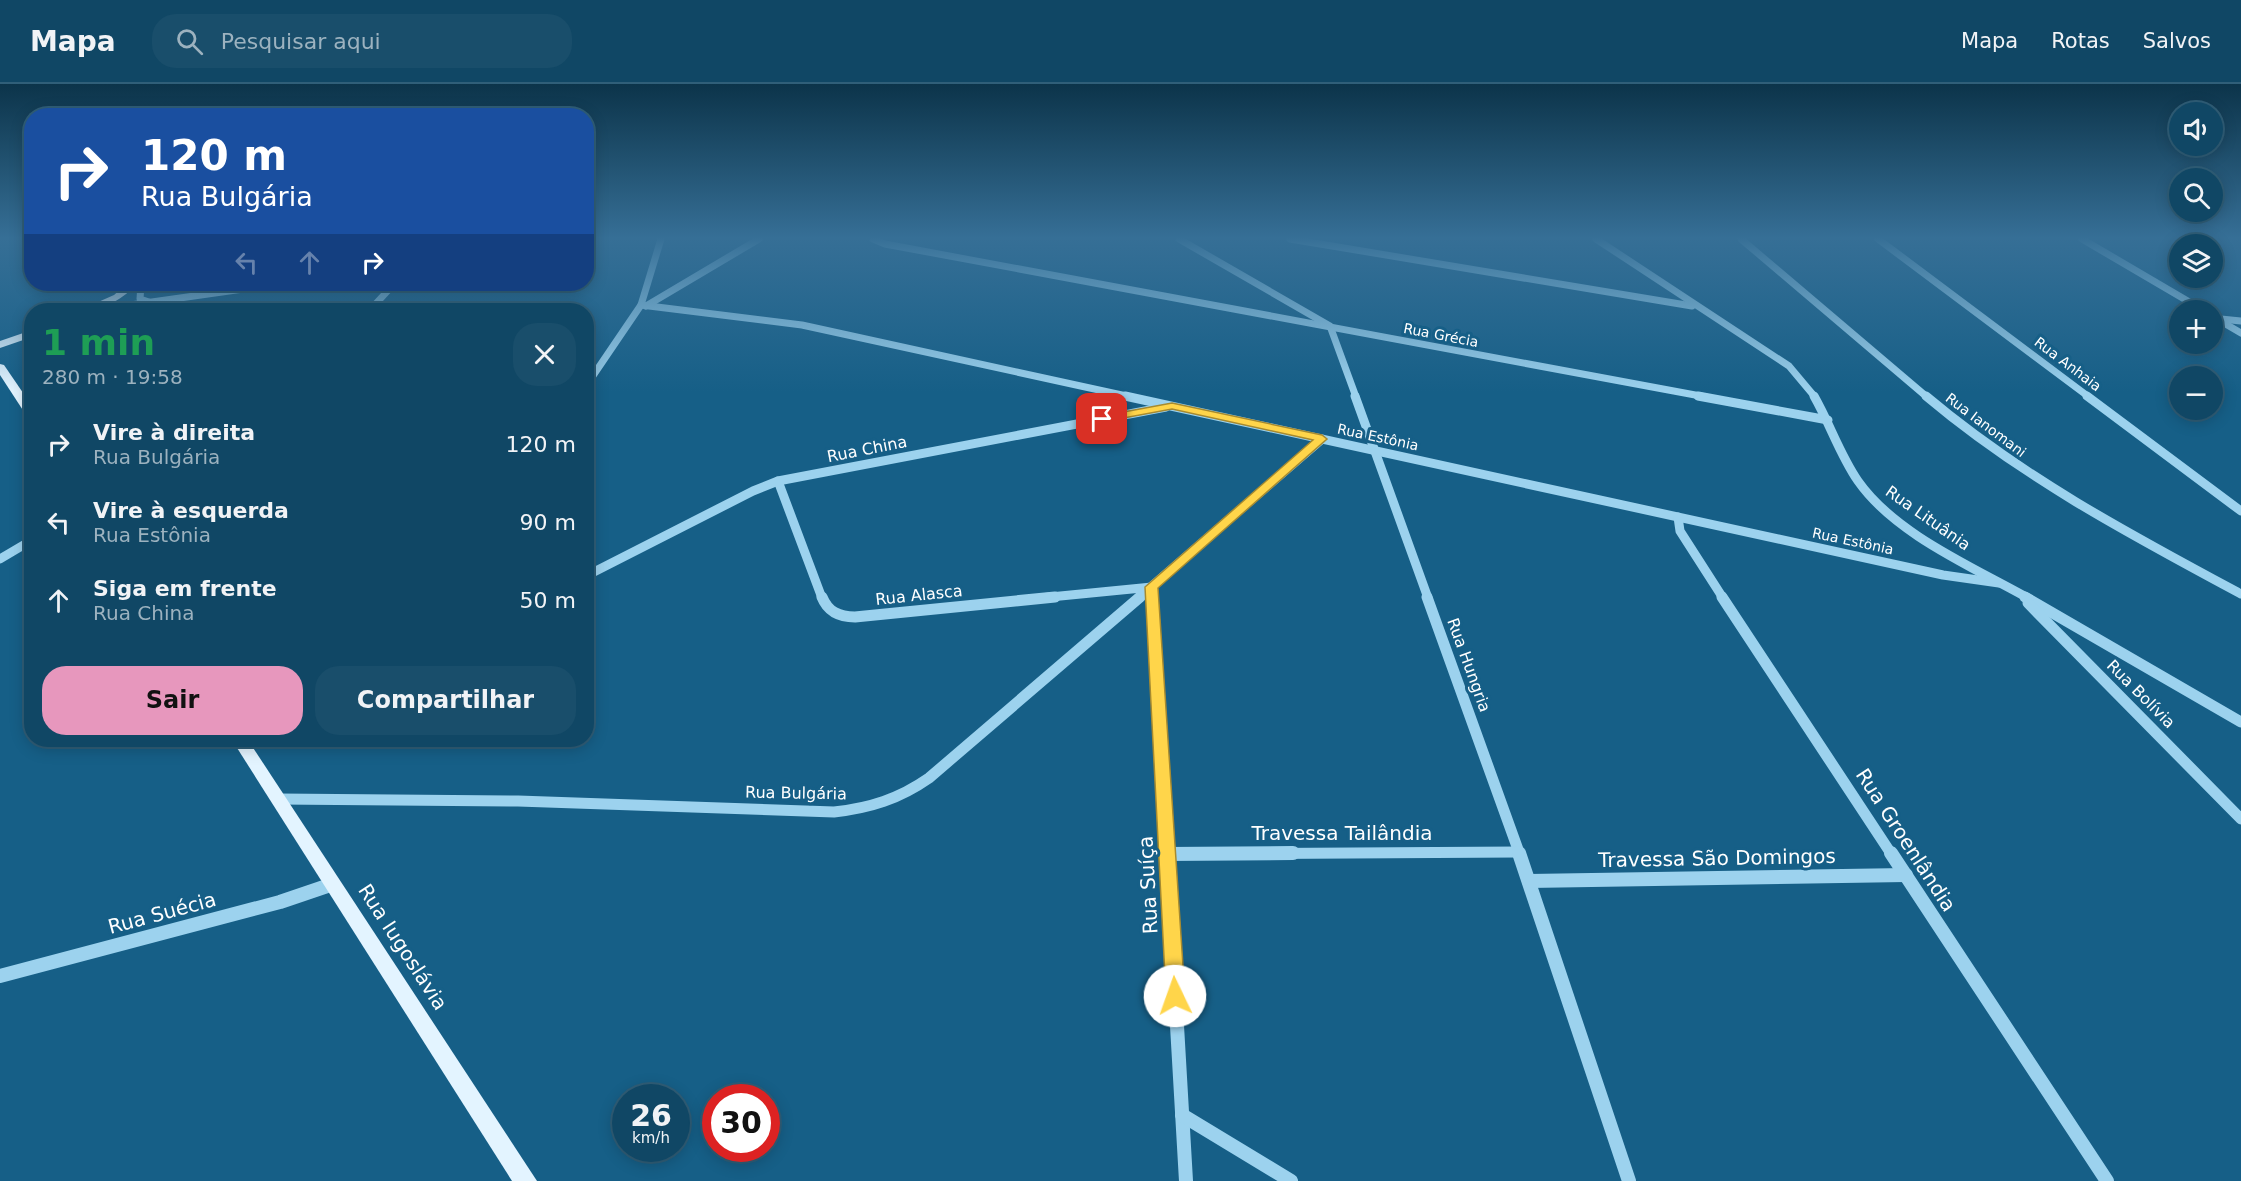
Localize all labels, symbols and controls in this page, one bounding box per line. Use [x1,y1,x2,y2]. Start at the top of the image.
search box [152,14,572,68]
text: Mapa [30,25,116,58]
icon: search [173,25,206,58]
text: Pesquisar aqui [221,29,381,54]
text: Mapa [1961,29,2018,53]
text: Rotas [2051,29,2110,53]
text: Salvos [2143,29,2211,53]
map controls [2169,102,2223,420]
button: sound [2169,102,2223,156]
text: 120 m [141,131,287,180]
icon: right [42,132,120,210]
button: search [2169,168,2223,222]
text: Rua Bulgária [141,181,313,212]
button: layers [2169,234,2223,288]
icon: left [230,246,263,279]
icon: ahead [293,246,326,279]
icon: right [356,246,389,279]
button: + [2169,300,2223,354]
street label: Rua Grécia [1402,320,1480,350]
text: 1 min [42,322,155,363]
button: close [513,323,576,386]
street label: Rua Anhaia [2031,334,2105,394]
text: 280 m · 19:58 [42,365,183,389]
button: − [2169,366,2223,420]
street label: Rua Ianomani [1943,390,2029,460]
pin [1076,393,1127,444]
icon: arrive [1085,402,1118,435]
text: Vire à direita [93,420,255,445]
street label: Rua Estônia [1336,421,1420,453]
icon: right [42,428,75,461]
text: 120 m [506,432,576,457]
street label: Rua China [825,432,909,466]
text: Rua Bulgária [93,445,220,469]
street label: Rua Lituânia [1882,482,1974,554]
text: Vire à esquerda [93,498,289,523]
icon: left [42,506,75,539]
text: 90 m [520,510,576,535]
text: Rua Estônia [93,523,211,547]
street label: Rua Estônia [1811,525,1895,557]
text: Siga em frente [93,576,277,601]
street label: Rua Alasca [874,581,964,609]
icon: ahead [42,584,75,617]
text: 50 m [520,588,576,613]
text: Rua China [93,601,194,625]
street label: Rua Hungria [1443,615,1495,715]
street label: Rua Bolívia [2103,656,2179,732]
button: Sair [42,666,303,735]
button: Compartilhar [315,666,576,735]
street label: Rua Groenlândia [1851,764,1961,916]
street label: Rua Bulgária [745,783,847,803]
street label: Travessa Tailândia [1250,821,1433,845]
street label: Rua Suíça [1133,835,1163,935]
street label: Travessa São Domingos [1597,844,1836,872]
street label: Rua Iugoslávia [353,879,453,1015]
street label: Rua Suécia [105,887,219,939]
position arrow [1143,964,1207,1028]
speed limit sign: 30 [702,1084,780,1162]
text: 26 [630,1098,672,1133]
text: km/h [632,1129,670,1147]

